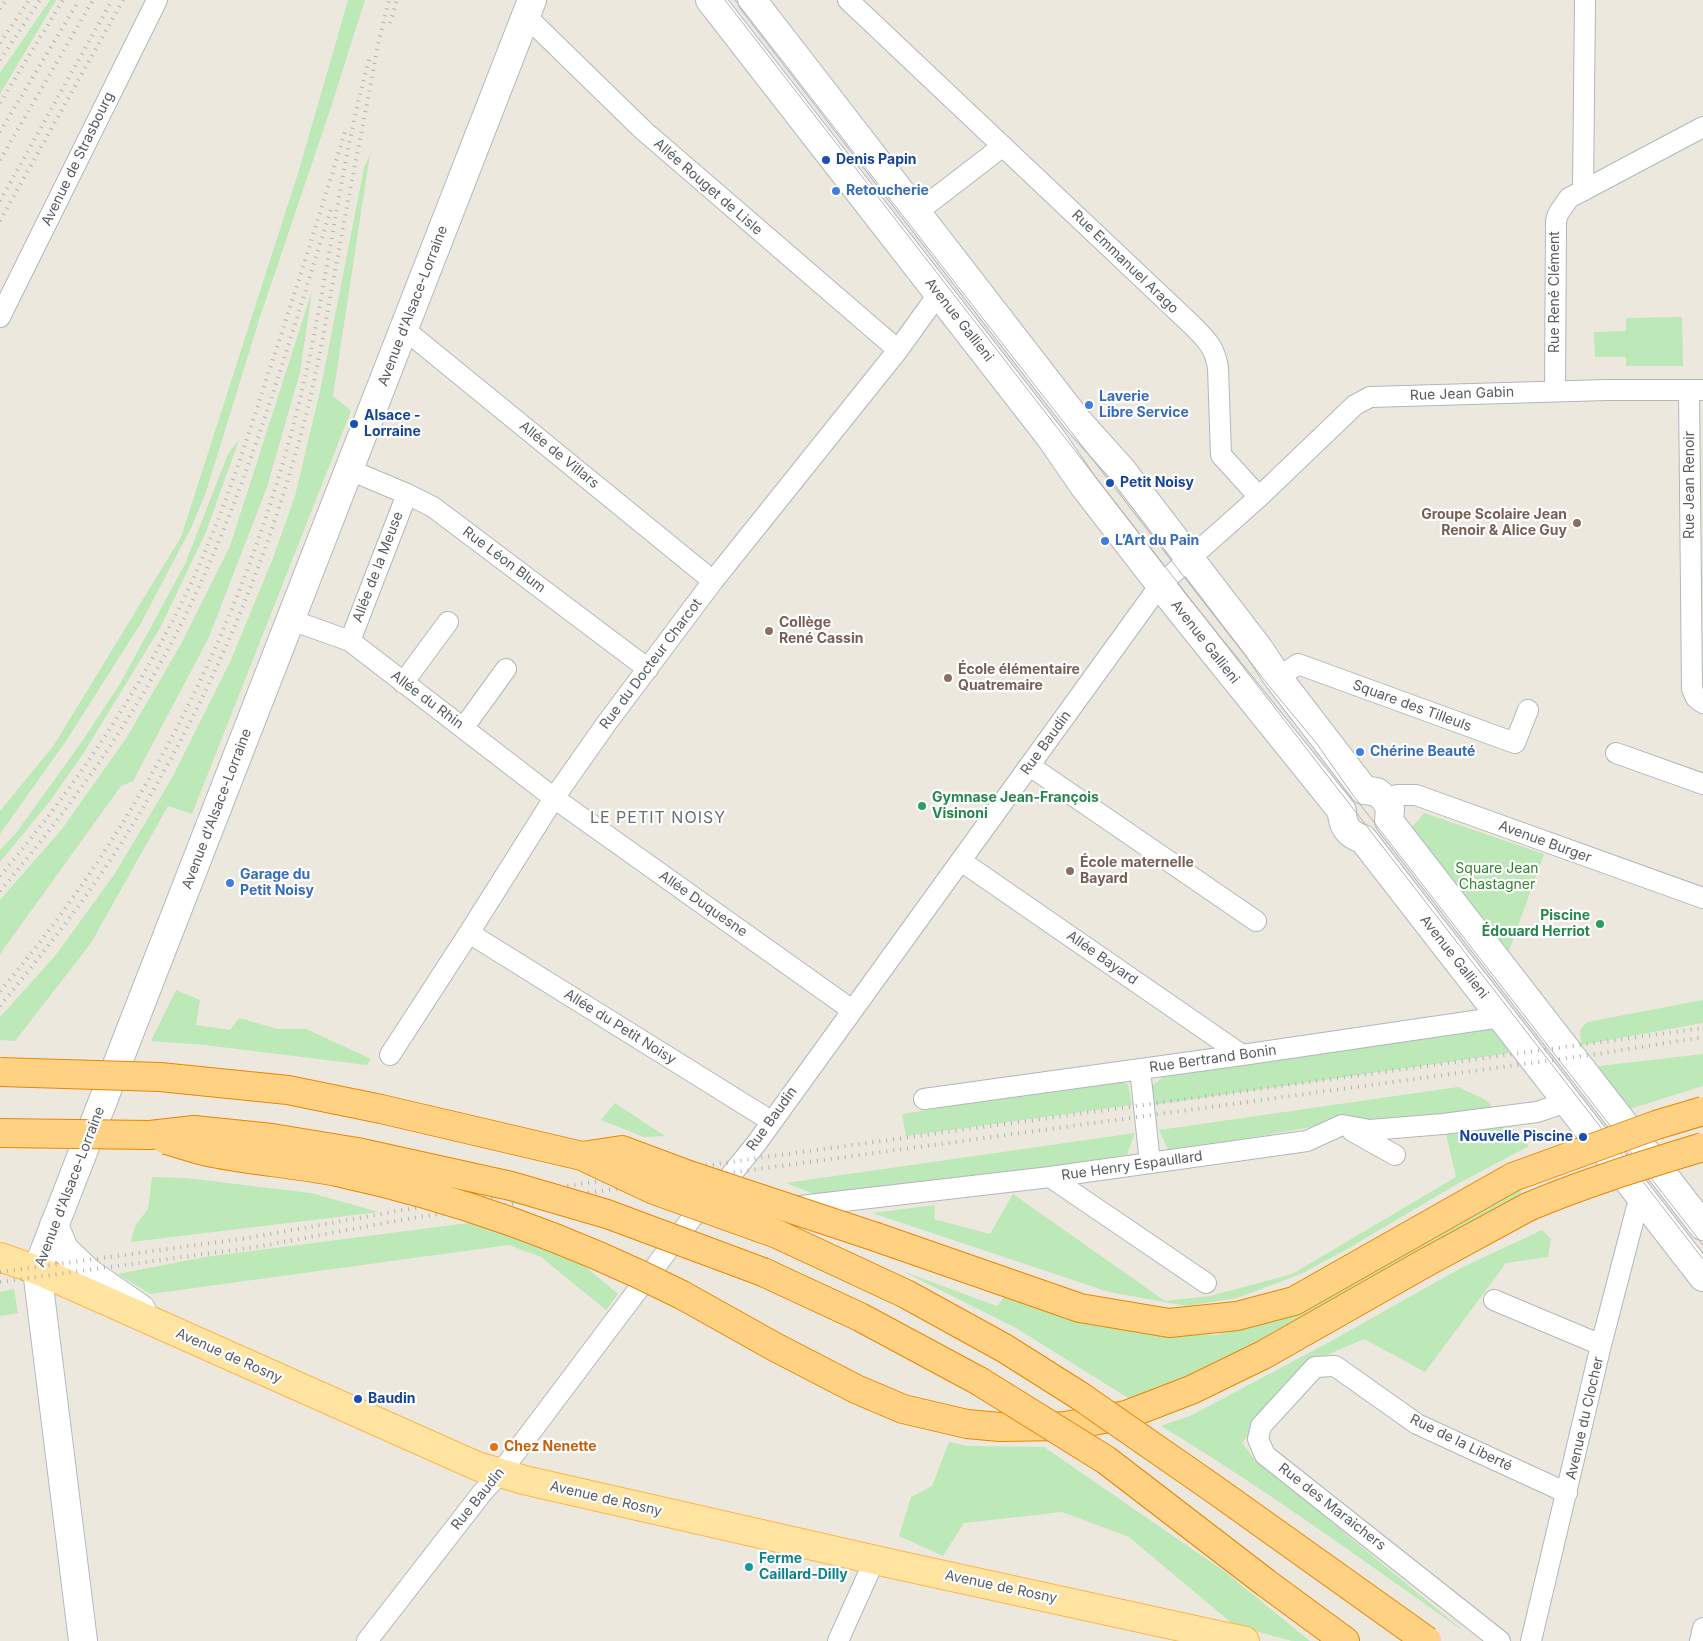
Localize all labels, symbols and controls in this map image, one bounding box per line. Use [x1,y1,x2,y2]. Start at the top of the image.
street label: Avenue de Strasbourg [38,89,118,229]
street label: Allée Rouget de Lisle [650,135,766,239]
place label: Denis Papin [836,152,916,168]
marker: Denis Papin [820,154,832,166]
place label: Retoucherie [846,183,929,199]
marker: Retoucherie [830,185,842,197]
street label: Rue Emmanuel Arago [1068,207,1182,317]
street label: Avenue d'Alsace-Lorraine [375,223,451,389]
street label: Rue René Clément [1547,231,1563,353]
street label: Avenue Gallieni [921,275,997,365]
street label: Rue Jean Gabin [1410,384,1514,404]
place label: Laverie Libre Service [1099,389,1189,422]
marker: Laverie Libre Service [1083,399,1095,411]
place label: Alsace - Lorraine [364,408,421,441]
marker: Alsace - Lorraine [348,418,360,430]
street label: Allée de Villars [516,418,602,492]
street label: Rue Jean Renoir [1682,431,1698,539]
place label: Petit Noisy [1120,475,1194,491]
marker: Petit Noisy [1104,477,1116,489]
place label: Groupe Scolaire Jean Renoir & Alice Guy [1421,507,1567,540]
street label: Allée de la Meuse [349,509,407,625]
marker: Groupe Scolaire Jean Renoir & Alice Guy [1571,517,1583,529]
street label: Rue Léon Blum [459,523,549,597]
place label: L’Art du Pain [1115,533,1199,549]
marker: L’Art du Pain [1099,535,1111,547]
street label: Rue du Docteur Charcot [596,595,706,733]
street label: Avenue Gallieni [1167,597,1243,687]
place label: Collège René Cassin [779,615,863,648]
marker: Collège René Cassin [763,625,775,637]
place label: École élémentaire Quatremaire [958,662,1080,694]
street label: Allée du Rhin [387,667,467,733]
marker: École élémentaire Quatremaire [942,672,954,684]
street label: Square des Tilleuls [1350,677,1474,735]
street label: Rue Baudin [1017,708,1075,778]
street label: Avenue d'Alsace-Lorraine [179,726,255,892]
place label: Chérine Beauté [1370,744,1475,760]
marker: Chérine Beauté [1354,746,1366,758]
place label: Gymnase Jean-François Visinoni [932,790,1099,822]
marker: Gymnase Jean-François Visinoni [916,800,928,812]
district label: LE PETIT NOISY [588,808,728,828]
street label: Avenue Burger [1496,817,1594,867]
place label: École maternelle Bayard [1080,855,1194,888]
park label: Square Jean Chastagner [1455,861,1539,894]
marker: École maternelle Bayard [1064,865,1076,877]
place label: Garage du Petit Noisy [240,867,314,900]
street label: Allée Duquesne [656,867,750,941]
marker: Garage du Petit Noisy [224,877,236,889]
place label: Piscine Édouard Herriot [1482,908,1590,940]
street label: Avenue Gallieni [1416,912,1492,1002]
marker: Piscine Édouard Herriot [1594,918,1606,930]
street label: Allée Bayard [1063,927,1141,989]
street label: Allée du Petit Noisy [561,986,679,1068]
street label: Rue Bertrand Bonin [1148,1042,1278,1076]
street label: Rue Baudin [743,1084,801,1154]
street label: Avenue d'Alsace-Lorraine [32,1104,108,1270]
place label: Nouvelle Piscine [1460,1129,1573,1145]
marker: Nouvelle Piscine [1577,1131,1589,1143]
street label: Rue Henry Espaullard [1060,1148,1204,1184]
street label: Avenue de Rosny [173,1325,285,1387]
street label: Avenue du Clocher [1563,1355,1607,1481]
place label: Baudin [368,1391,415,1407]
marker: Baudin [352,1393,364,1405]
street label: Rue de la Liberté [1407,1411,1515,1475]
place label: Chez Nenette [504,1439,596,1455]
marker: Chez Nenette [488,1441,500,1453]
street label: Rue des Maraichers [1275,1460,1389,1554]
street label: Rue Baudin [448,1465,508,1533]
street label: Avenue de Rosny [548,1478,664,1520]
place label: Ferme Caillard-Dilly [759,1551,848,1584]
marker: Ferme Caillard-Dilly [743,1561,755,1573]
street label: Avenue de Rosny [943,1567,1059,1607]

